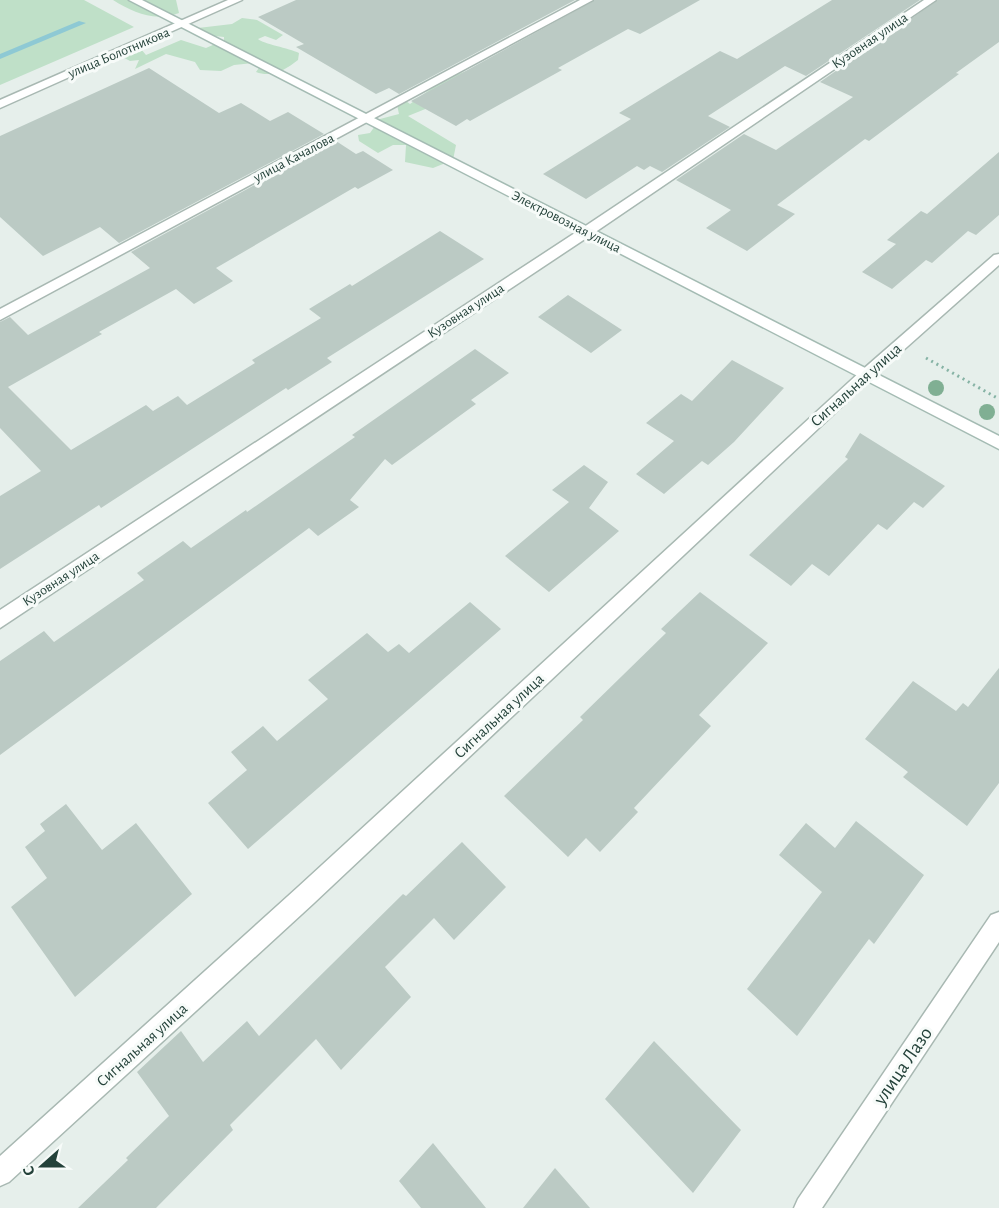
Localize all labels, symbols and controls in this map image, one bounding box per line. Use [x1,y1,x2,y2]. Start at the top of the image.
street label: Кузовная улица [830,10,911,71]
street label: улица Болотникова [65,25,172,81]
street label: улица Качалова [251,131,337,186]
street label: Электровозная улица [509,188,623,256]
street label: Кузовная улица [425,281,507,341]
street label: Сигнальная улица [807,340,905,431]
street label: Кузовная улица [20,549,102,609]
street label: Сигнальная улица [451,671,548,762]
street label: Сигнальная улица [93,1000,191,1091]
street label: улица Лазо [869,1023,936,1109]
north arrow [12,1136,72,1196]
text: С [20,1164,38,1178]

